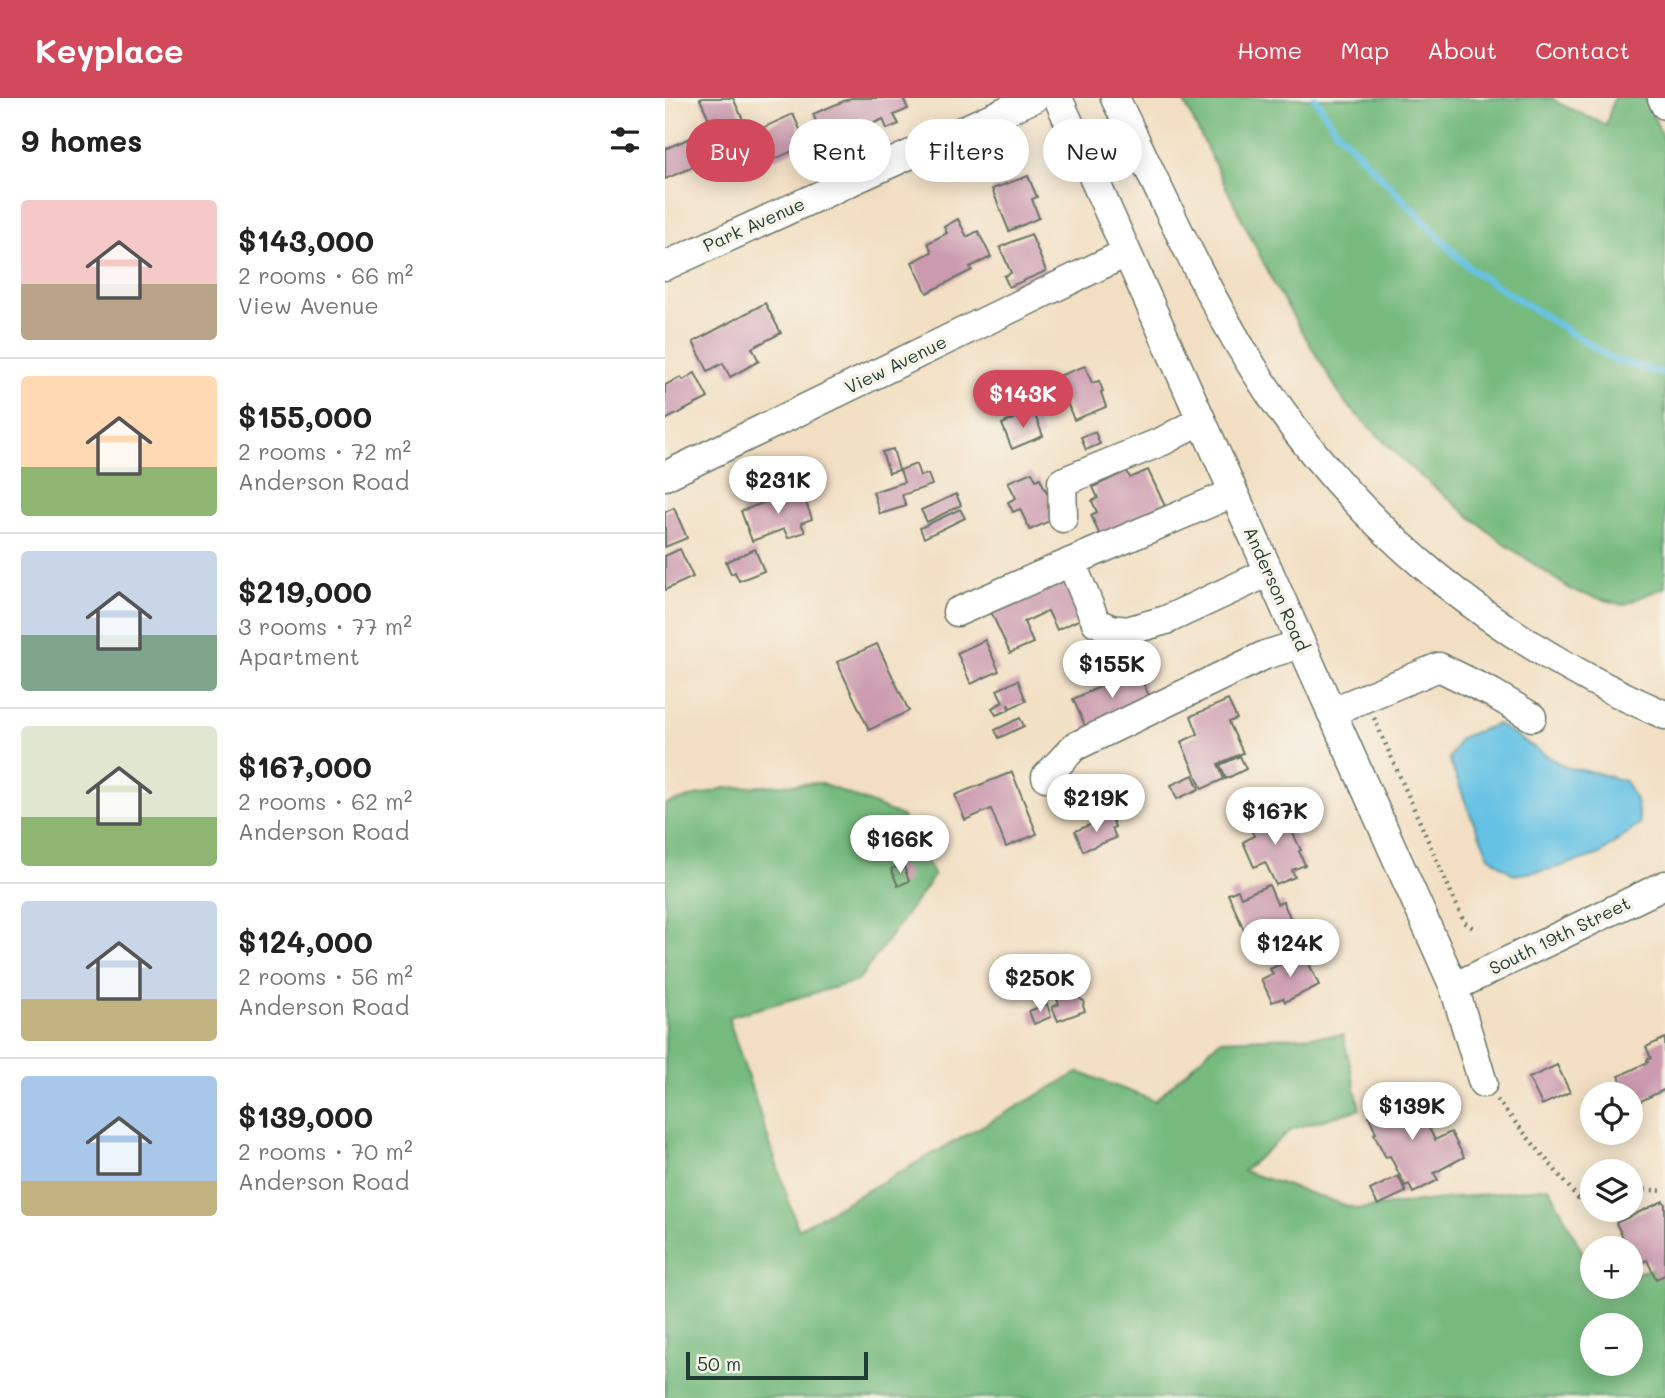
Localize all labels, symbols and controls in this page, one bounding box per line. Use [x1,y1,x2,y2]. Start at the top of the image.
text: Keyplace [35,28,184,71]
text: Home [1237,34,1302,65]
text: Map [1340,34,1389,65]
text: About [1427,34,1497,65]
text: Contact [1535,34,1630,65]
chip: Buy [686,119,775,182]
chip: Rent [789,119,891,182]
chip: Filters [905,119,1029,182]
chip: New [1043,119,1142,182]
text: 9 homes [21,120,142,160]
icon: filters [606,121,644,159]
street label: Park Avenue [699,191,808,257]
text: $143,000 [238,220,374,260]
icon: home [77,228,161,312]
text: 2 rooms · 66 m² [238,260,413,290]
text: View Avenue [238,290,379,320]
street label: View Avenue [841,329,950,399]
pin: $143K [974,370,1072,430]
text: $143K [989,378,1057,408]
text: $155,000 [238,396,372,436]
icon: home [77,404,161,488]
text: 2 rooms · 72 m² [238,436,411,466]
pin: $231K [729,456,827,516]
text: $231K [745,464,811,494]
text: Anderson Road [238,466,409,496]
street label: Anderson Road [1239,522,1315,655]
text: $219,000 [238,571,372,611]
icon: home [77,579,161,663]
text: 3 rooms · 77 m² [238,611,412,641]
pin: $155K [1063,640,1161,700]
text: Apartment [238,641,360,671]
text: $155K [1079,648,1145,678]
text: $167,000 [238,746,372,786]
icon: home [77,754,161,838]
pin: $219K [1047,774,1145,834]
text: $219K [1063,782,1129,812]
text: 2 rooms · 62 m² [238,786,412,816]
pin: $167K [1226,788,1324,847]
text: $167K [1242,795,1308,825]
text: Anderson Road [238,816,409,846]
pin: $166K [851,816,949,875]
text: $166K [866,823,934,853]
street label: South 19th Street [1485,890,1634,980]
pin: $124K [1241,920,1339,979]
text: $124,000 [238,921,373,961]
text: $124K [1257,927,1323,957]
icon: home [77,929,161,1013]
pin: $250K [991,954,1089,1014]
text: 2 rooms · 56 m² [238,961,413,991]
text: $250K [1005,962,1075,992]
text: Anderson Road [238,991,409,1021]
pin: $139K [1363,1082,1461,1142]
map controls [1580,1082,1643,1376]
button: locate [1580,1082,1643,1145]
text: $139K [1378,1090,1446,1120]
text: $139,000 [238,1096,373,1136]
icon: home [77,1104,161,1188]
text: 2 rooms · 70 m² [238,1136,413,1166]
button: layers [1580,1159,1643,1222]
text: Anderson Road [238,1166,409,1196]
button: + [1580,1236,1643,1299]
button: − [1580,1313,1643,1376]
scale bar [686,1349,868,1381]
text: 50 m [697,1351,741,1376]

